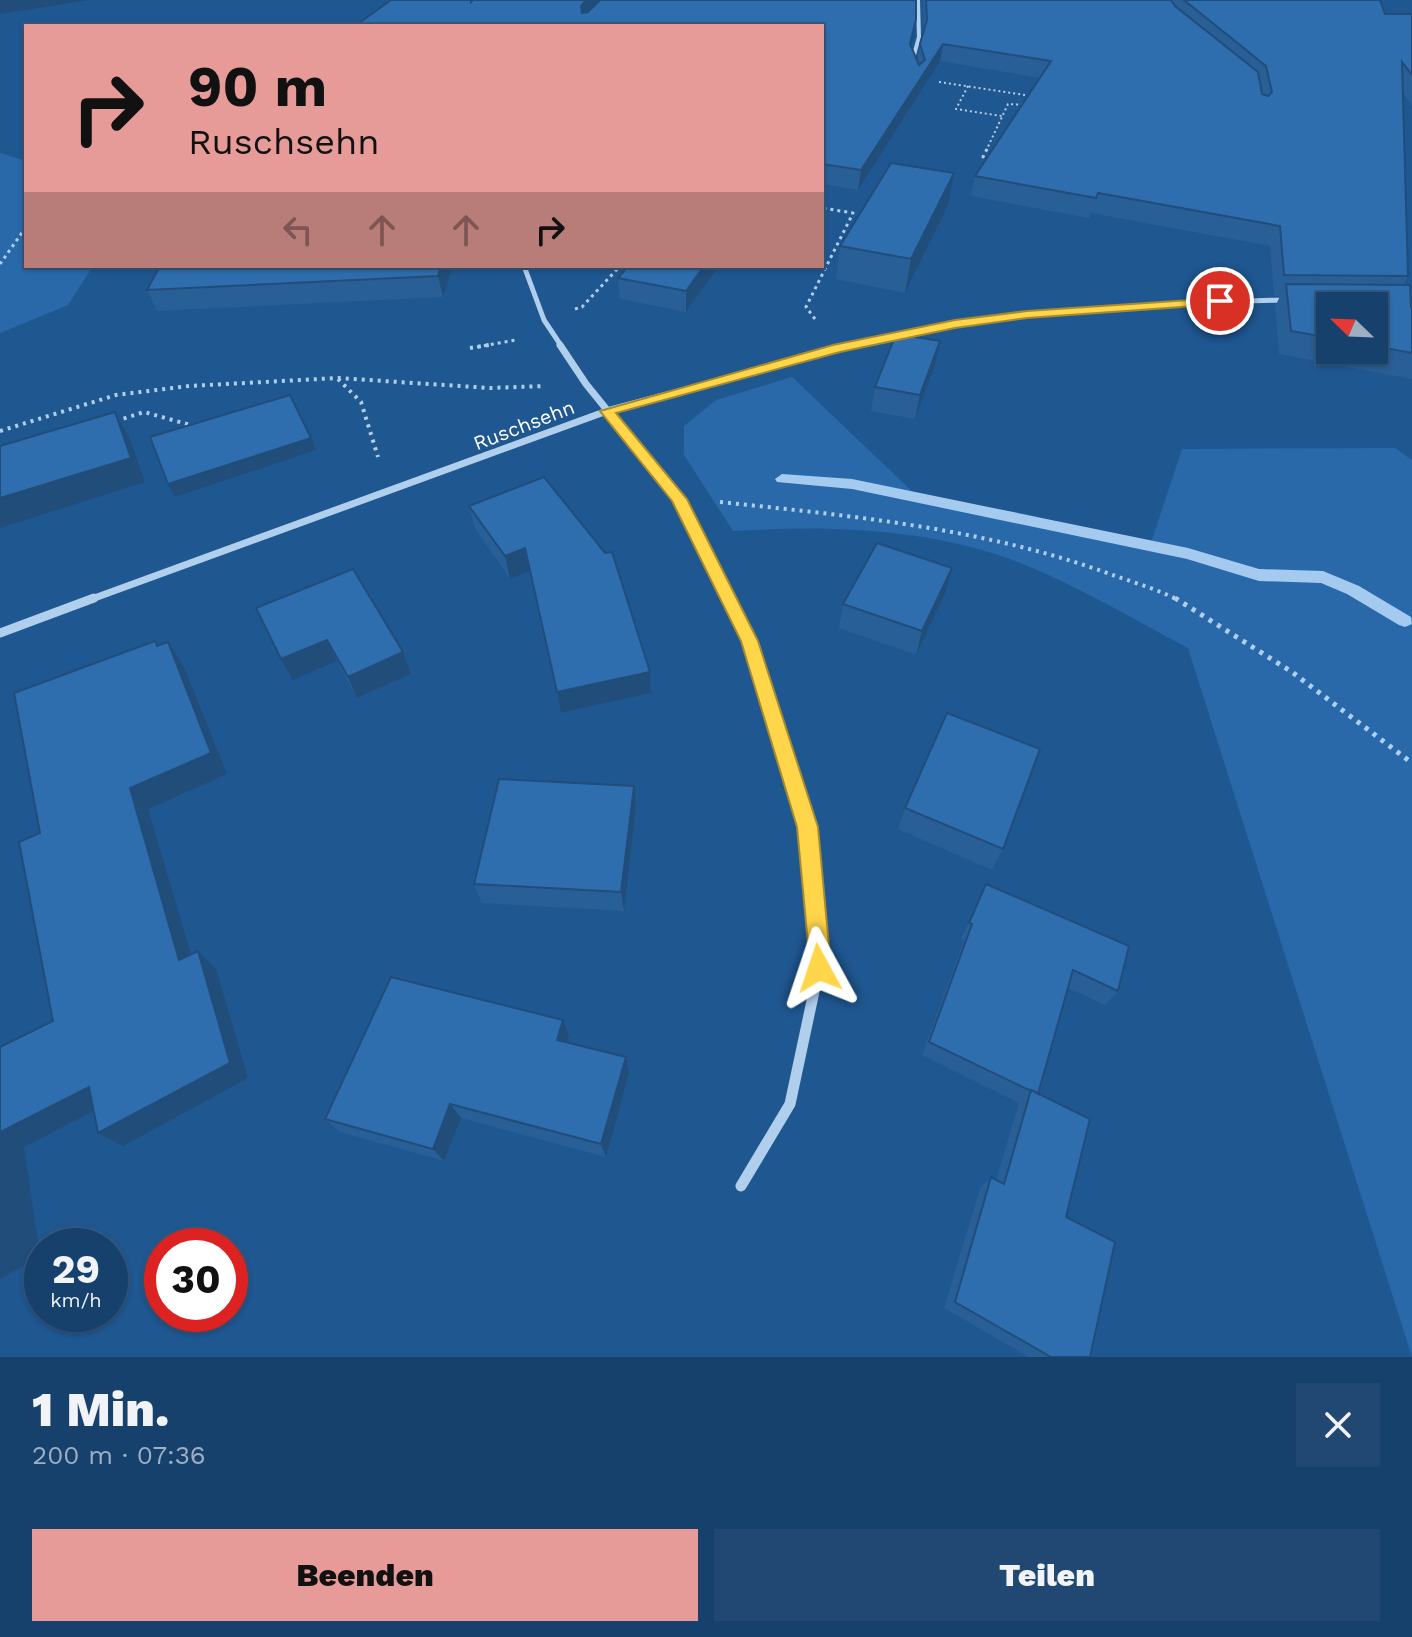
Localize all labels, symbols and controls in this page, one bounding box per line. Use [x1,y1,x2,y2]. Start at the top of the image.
text: 90 m [188,54,327,120]
icon: right [56,56,160,160]
text: Ruschsehn [188,121,379,163]
icon: left [276,208,320,252]
icon: ahead [360,208,404,252]
icon: ahead [444,208,488,252]
icon: right [528,208,572,252]
pin [1186,267,1254,335]
icon: arrive [1198,279,1242,323]
north arrow [1316,292,1388,364]
map controls [1316,292,1388,364]
street label: Ruschsehn [470,395,578,455]
position arrow [777,926,861,1010]
speed limit sign: 30 [144,1228,248,1332]
text: 29 [52,1246,100,1293]
text: km/h [50,1288,102,1312]
text: 1 Min. [32,1381,169,1438]
button: close [1296,1383,1380,1467]
text: 200 m · 07:36 [32,1440,206,1470]
button: Beenden [32,1529,698,1621]
button: Teilen [714,1529,1380,1621]

